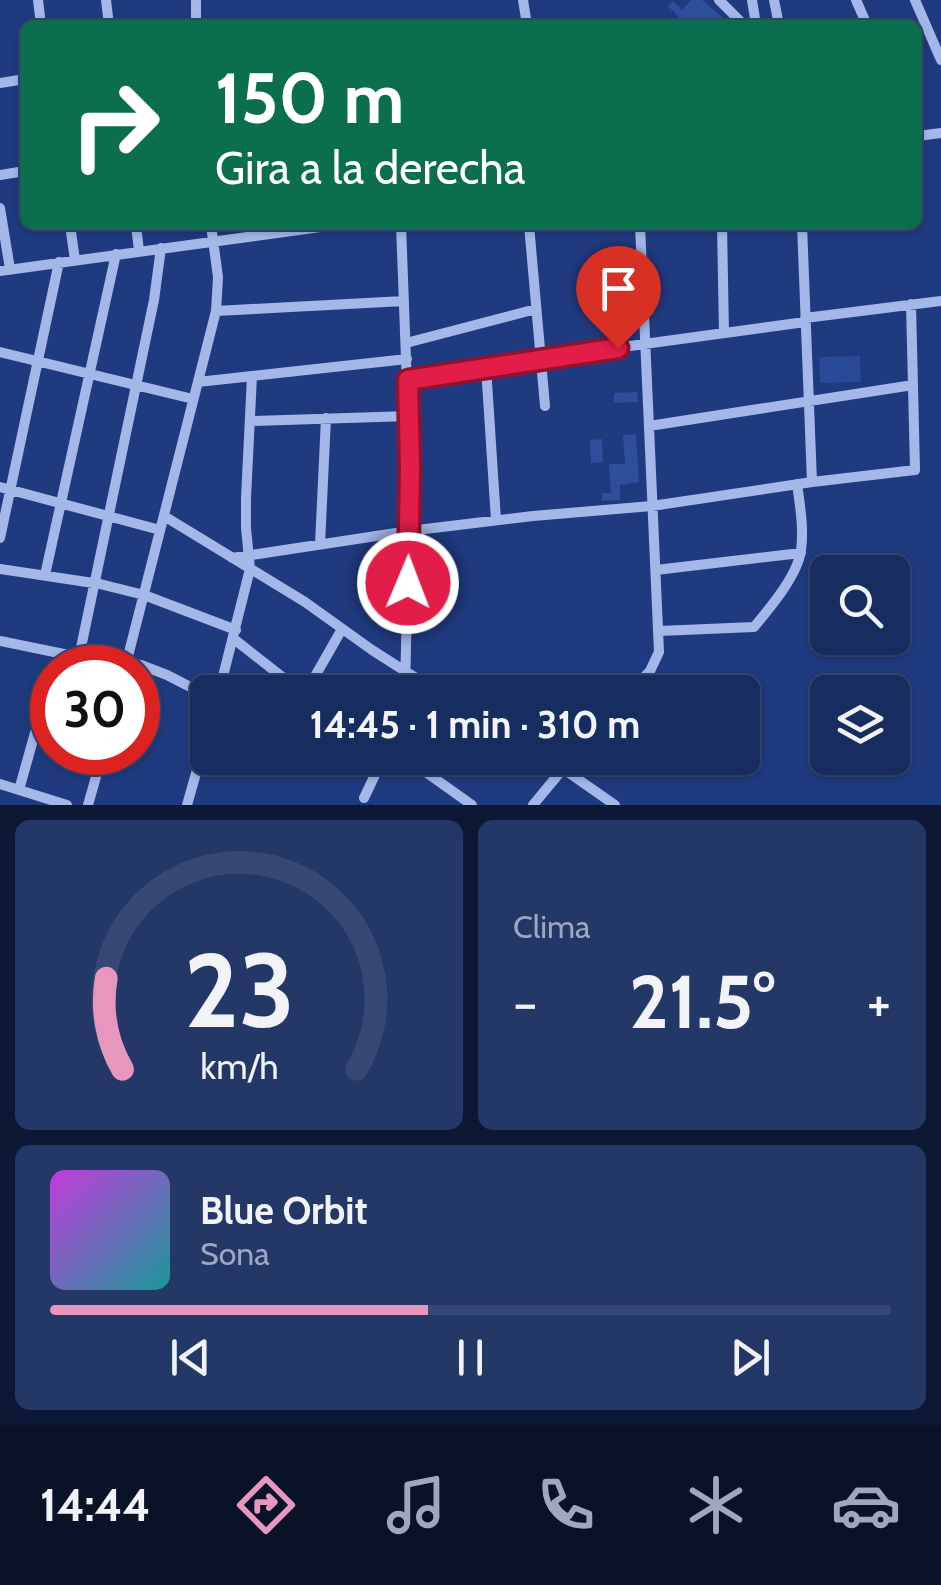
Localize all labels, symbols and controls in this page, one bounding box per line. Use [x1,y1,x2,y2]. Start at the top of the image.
text: 150 m [215,55,404,141]
icon: right [50,60,180,190]
text: Gira a la derecha [215,141,525,195]
pin [576,246,661,349]
icon: arrive [591,261,646,316]
position arrow [356,531,460,635]
map controls [810,555,910,775]
button: search [810,555,910,655]
speed limit sign: 30 [30,645,160,775]
button: layers [810,675,910,775]
text: 14:45 · 1 min · 310 m [310,701,640,748]
text: Clima [513,907,590,946]
text: 23 [183,927,295,1053]
text: 21.5° [629,956,775,1047]
text: − [513,969,537,1036]
text: + [867,969,891,1036]
text: km/h [200,1045,278,1088]
text: Blue Orbit [200,1187,368,1234]
text: Sona [200,1234,270,1273]
icon: previous [163,1330,218,1385]
icon: pause [443,1330,498,1385]
icon: next [723,1330,778,1385]
icon: directions [231,1470,301,1540]
icon: music [381,1470,451,1540]
icon: phone [531,1470,601,1540]
icon: climate [681,1470,751,1540]
icon: car [831,1470,901,1540]
text: 14:44 [40,1478,150,1532]

